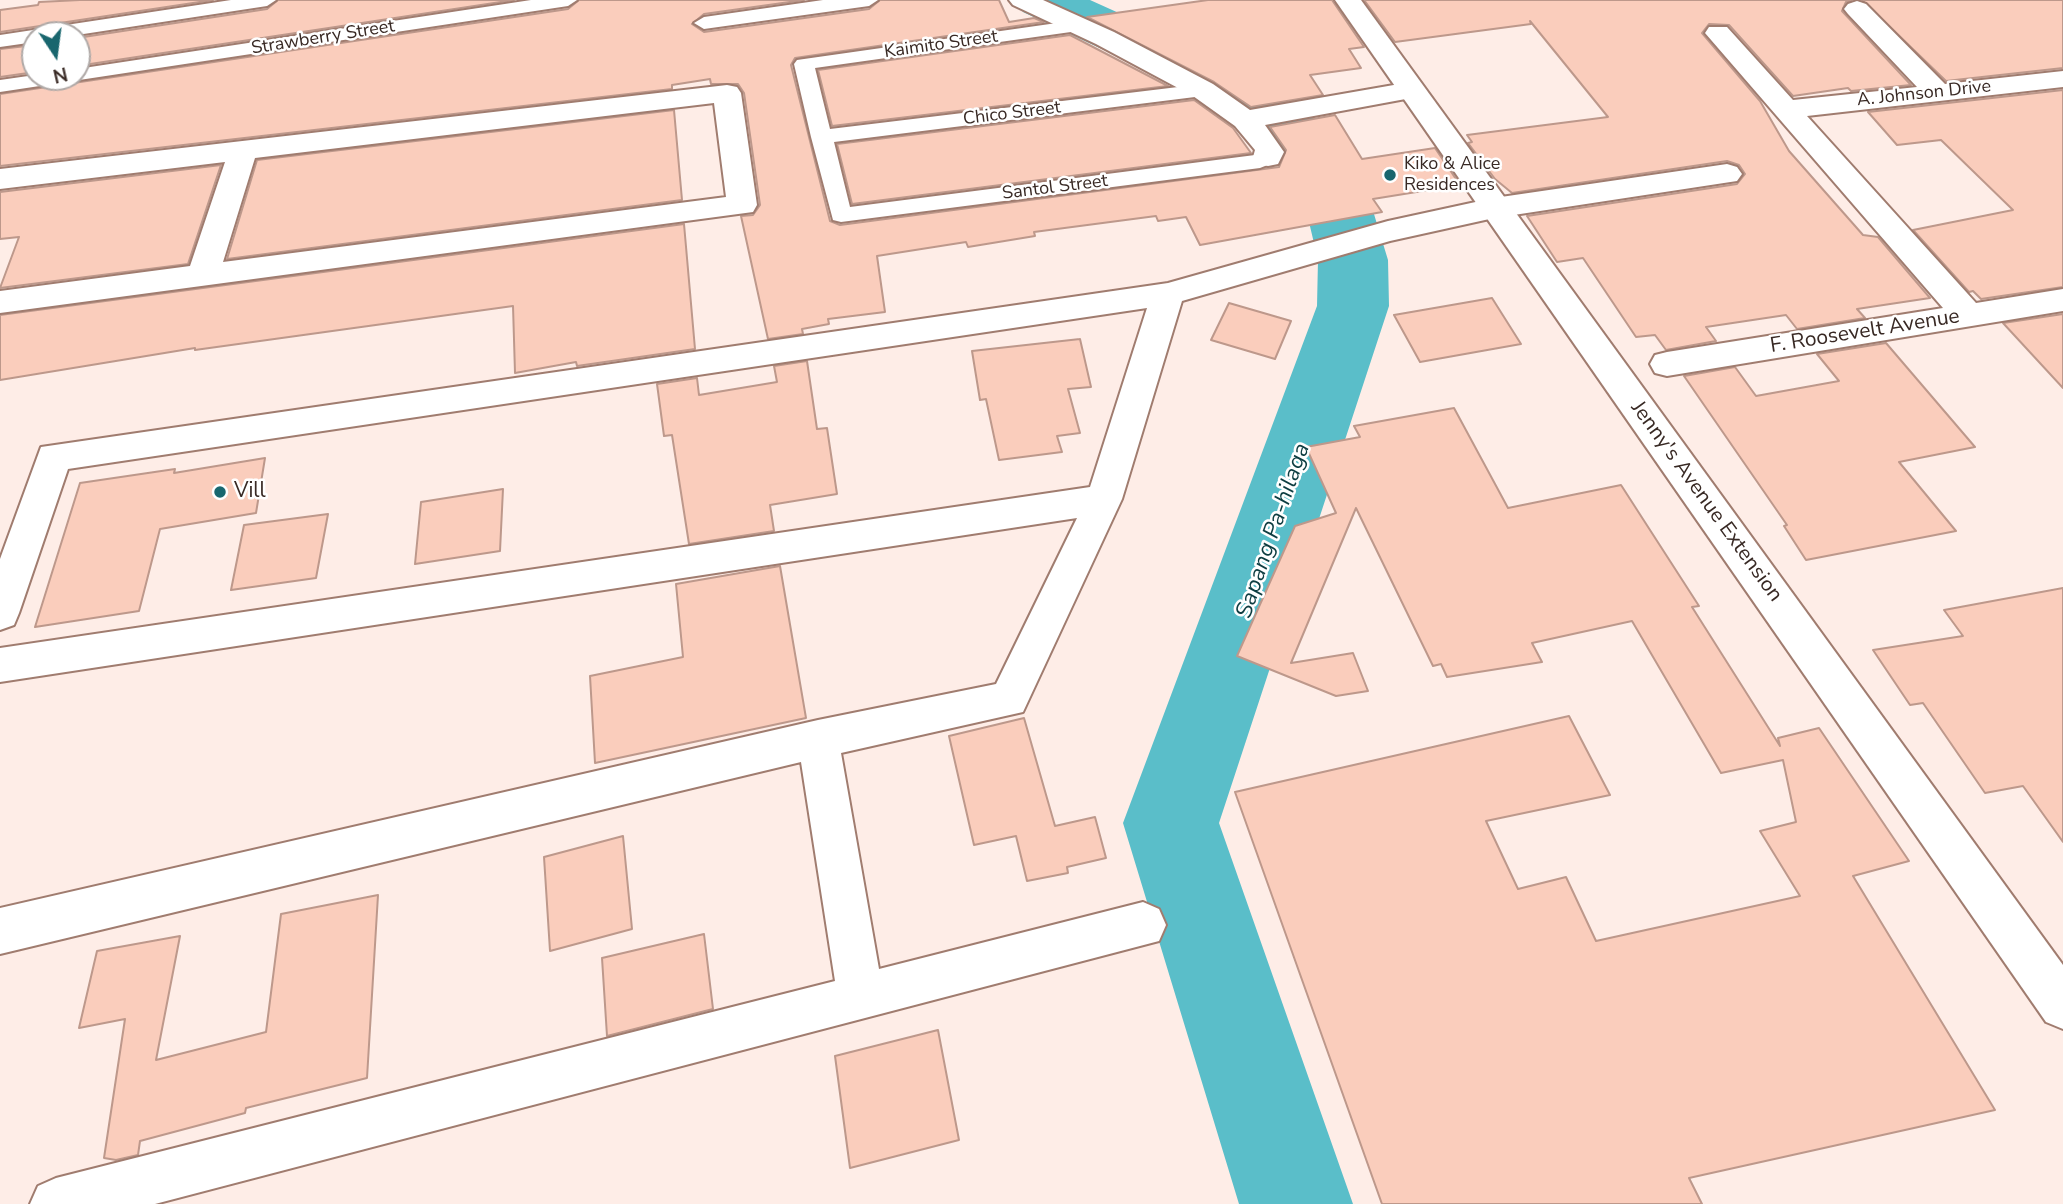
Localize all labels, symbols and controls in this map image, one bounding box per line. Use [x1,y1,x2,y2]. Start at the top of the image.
street label: Strawberry Street [250,16,396,60]
north arrow [21,21,91,91]
street label: Kaimito Street [883,26,999,64]
text: N [50,60,70,89]
street label: A. Johnson Drive [1856,76,1992,112]
street label: Chico Street [962,97,1062,131]
place label: Kiko & Alice Residences [1404,154,1500,196]
marker: Kiko & Alice Residences [1382,167,1398,183]
street label: Santol Street [1001,171,1109,205]
street label: F. Roosevelt Avenue [1768,305,1962,359]
street label: Jenny's Avenue Extension [1625,397,1787,607]
water label: Sapang Pa-hilaga [1231,440,1317,622]
place label: Vill [234,479,266,505]
marker: Vill [212,484,228,500]

